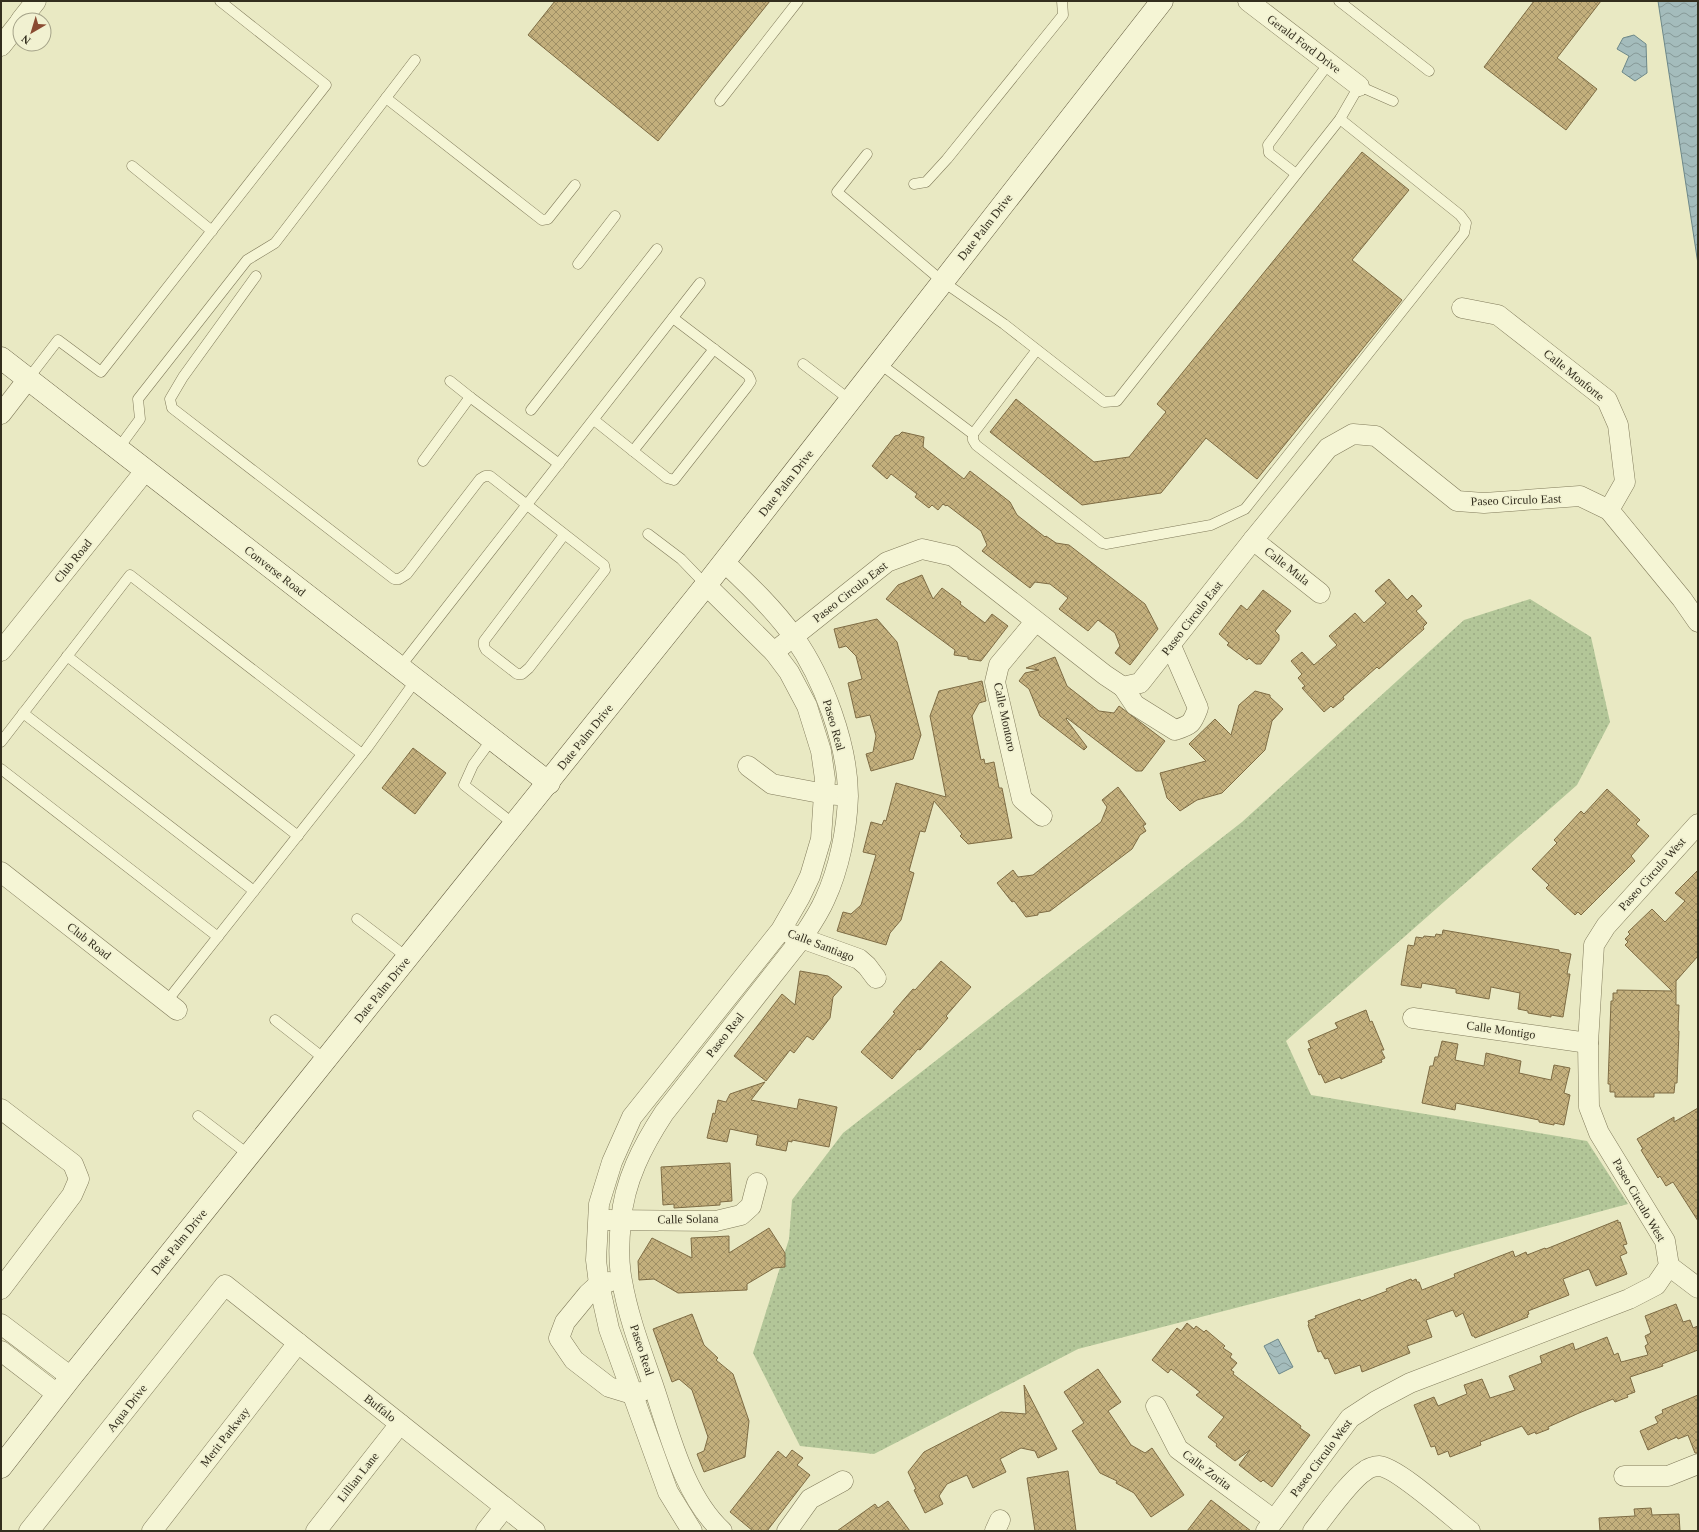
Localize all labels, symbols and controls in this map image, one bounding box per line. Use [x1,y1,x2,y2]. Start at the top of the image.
north arrow [12,12,52,52]
street label: Gerald Ford Drive [1264,12,1344,76]
text: N [19,33,33,47]
street label: Date Palm Drive [955,191,1015,263]
street label: Calle Monforte [1541,346,1607,404]
street label: Date Palm Drive [756,447,816,519]
street label: Paseo Circulo East [1470,491,1562,509]
street label: Club Road [51,537,95,585]
street label: Converse Road [242,543,308,599]
street label: Calle Mula [1262,544,1313,588]
street label: Paseo Circulo East [810,558,891,625]
street label: Paseo Circulo East [1159,577,1226,658]
street label: Calle Montoro [991,681,1019,753]
street label: Paseo Real [820,698,848,753]
street label: Date Palm Drive [554,701,616,773]
street label: Paseo Circulo West [1616,834,1689,913]
street label: Club Road [64,920,114,962]
street label: Calle Santiago [786,926,856,964]
street label: Date Palm Drive [351,954,413,1026]
street label: Paseo Real [703,1009,747,1060]
street label: Calle Montigo [1466,1018,1536,1042]
street label: Paseo Circulo West [1610,1156,1669,1245]
street label: Date Palm Drive [148,1206,210,1278]
street label: Calle Solana [657,1211,719,1227]
street label: Paseo Real [627,1323,657,1378]
street label: Aqua Drive [104,1381,150,1435]
street label: Buffalo [361,1391,399,1425]
street label: Merit Parkway [197,1404,253,1470]
street label: Paseo Circulo West [1287,1416,1355,1500]
street label: Calle Zorita [1180,1447,1235,1493]
street label: Lillian Lane [334,1449,382,1505]

